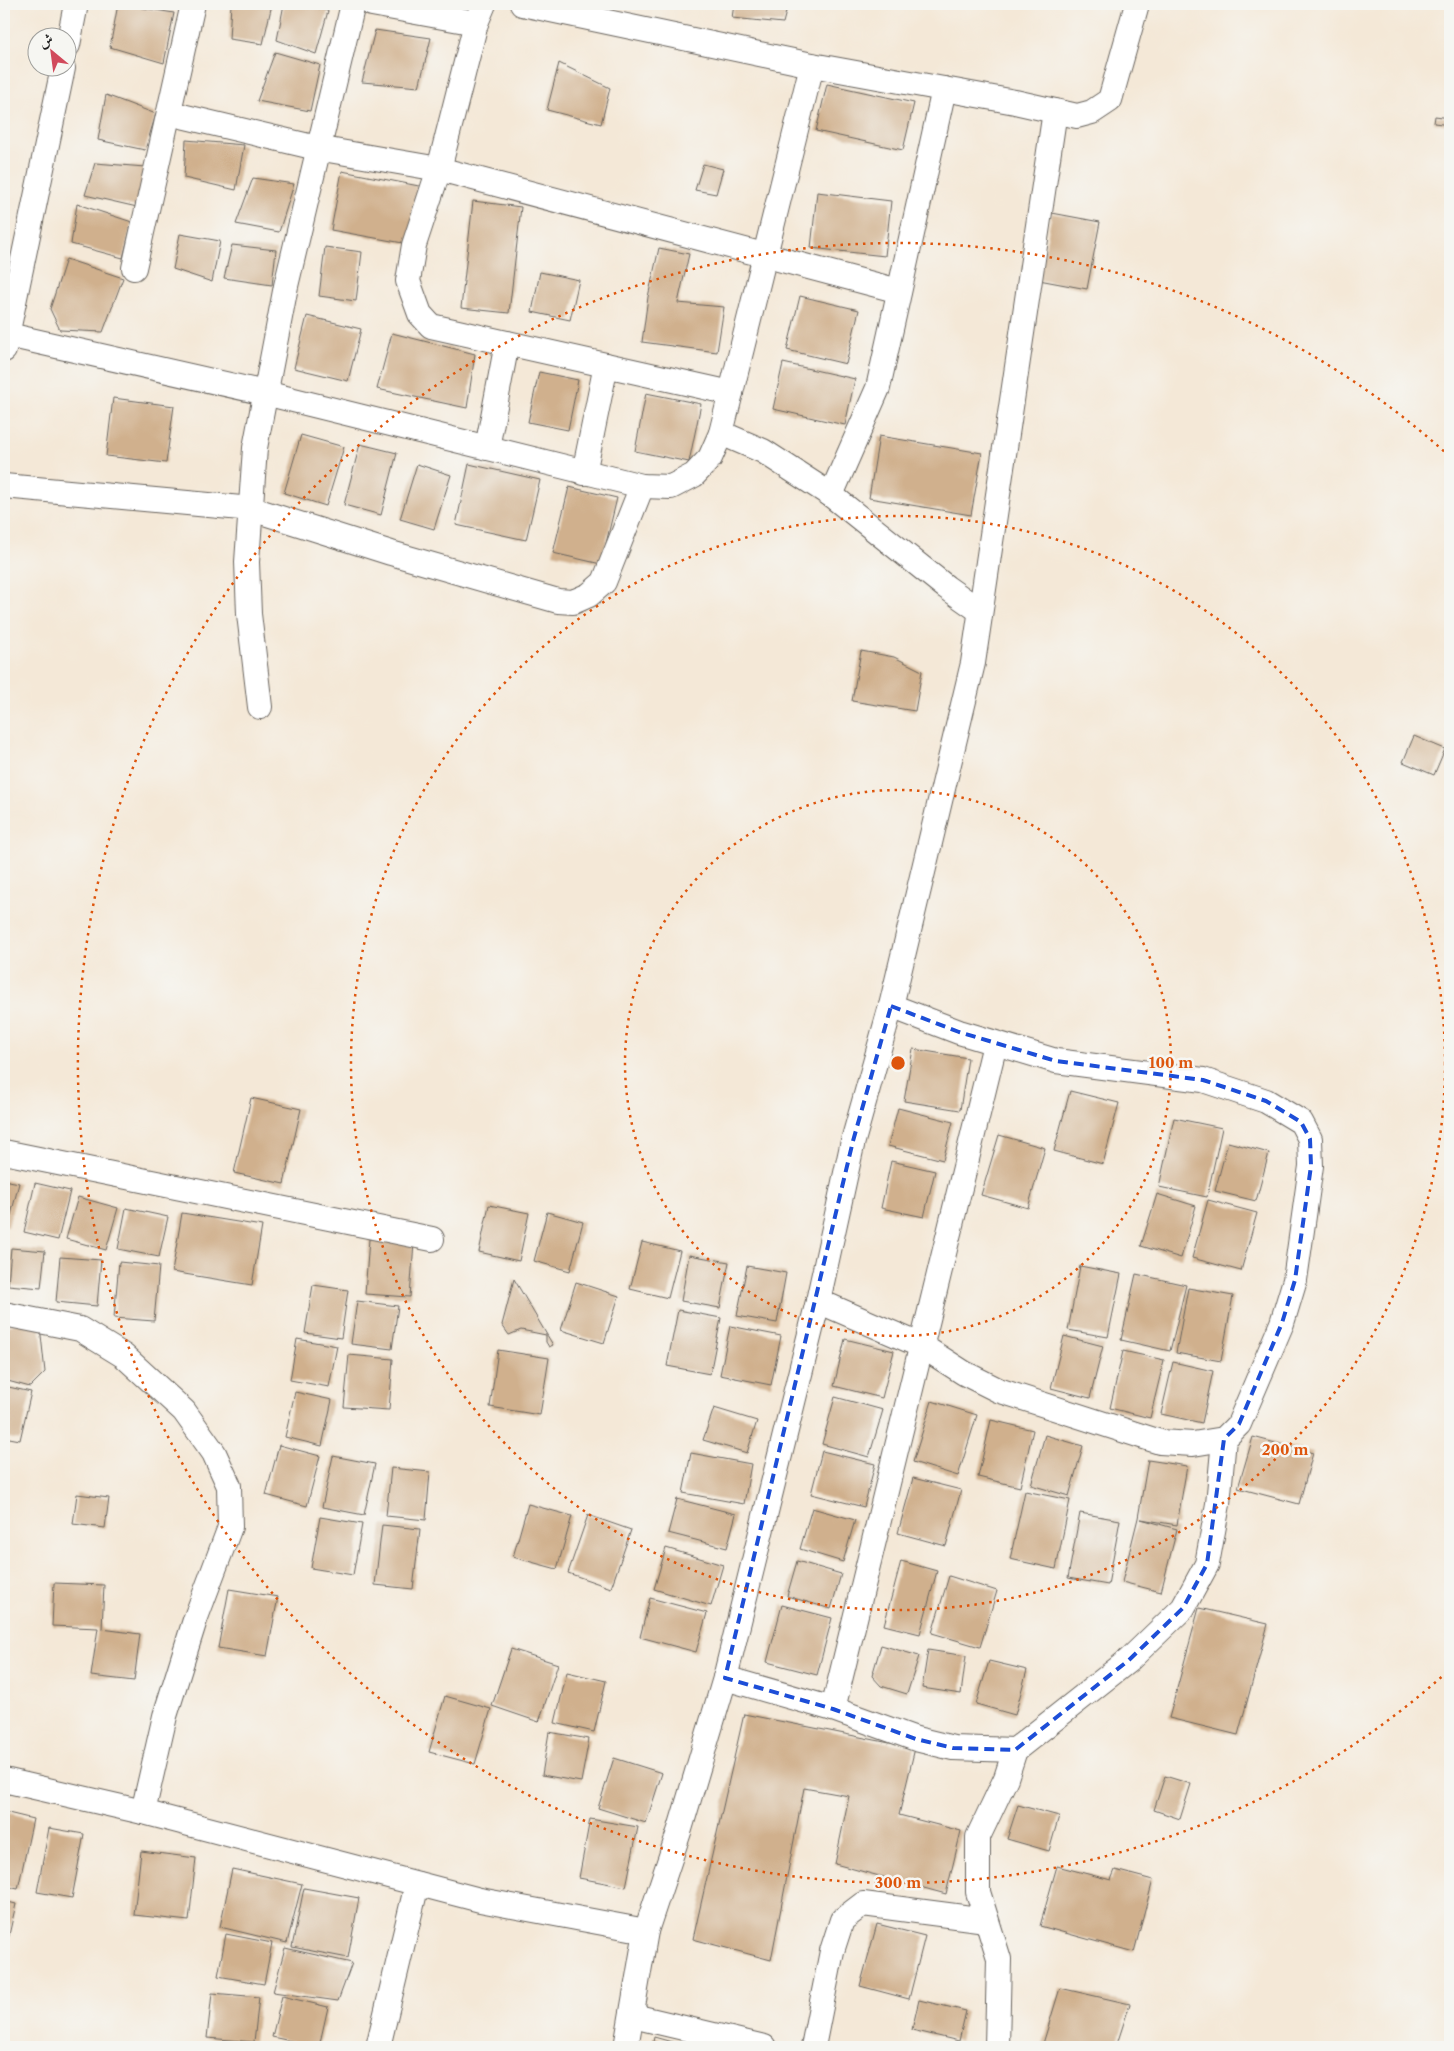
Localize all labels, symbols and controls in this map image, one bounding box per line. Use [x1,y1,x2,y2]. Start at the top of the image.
north arrow [28,28,78,78]
text: ش [35,29,56,52]
text: 100 m [1149,1053,1193,1072]
centre of rings [889,1054,907,1072]
text: 200 m [1262,1440,1308,1459]
text: 300 m [875,1873,921,1892]

